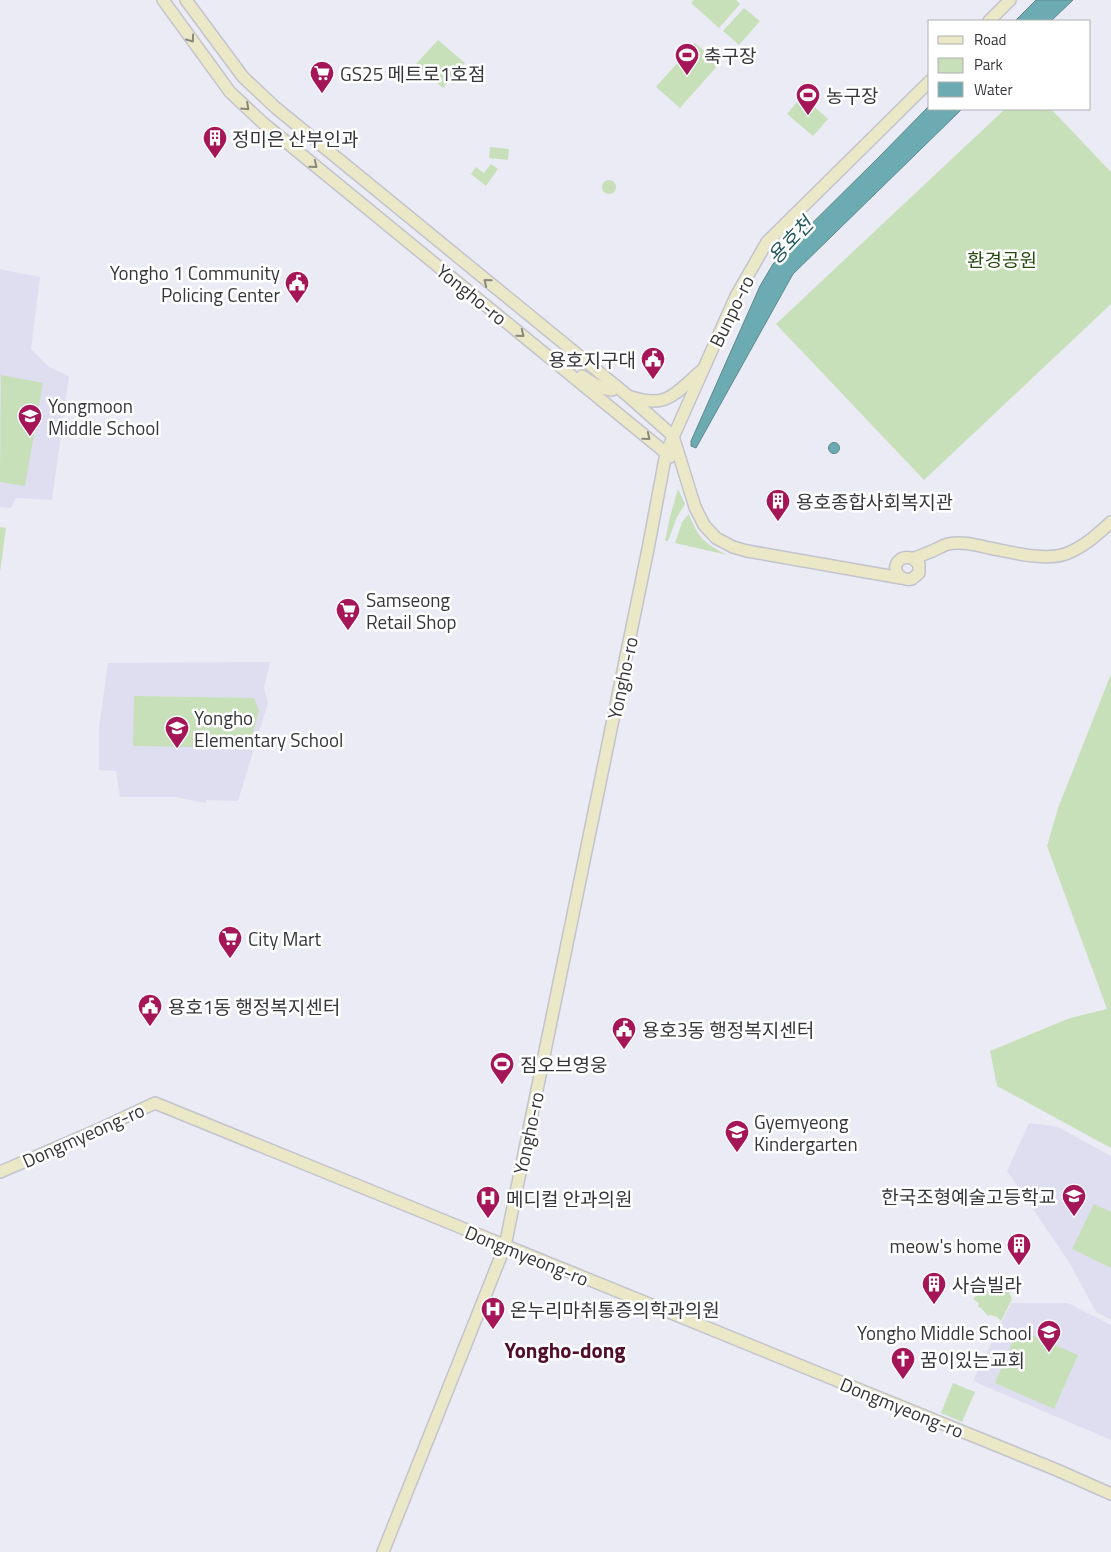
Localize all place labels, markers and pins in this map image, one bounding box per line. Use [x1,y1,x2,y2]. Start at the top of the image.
place label: 축구장 [704,41,756,70]
sports icon: 축구장 [674,42,700,76]
place label: GS25 메트로1호점 [340,59,486,88]
supermarket icon: GS25 메트로1호점 [309,60,335,94]
place label: 농구장 [826,81,878,110]
sports icon: 농구장 [795,82,821,116]
place label: 정미은 산부인과 [232,124,359,153]
building icon: 정미은 산부인과 [202,125,228,159]
place label: Yongho 1 Community Policing Center [110,258,280,309]
public building icon: Yongho 1 Community Policing Center [284,270,310,304]
place label: 용호지구대 [549,345,636,374]
public building icon: 용호지구대 [640,346,666,380]
place label: Yongmoon Middle School [48,391,160,442]
school or university icon: Yongmoon Middle School [17,403,43,437]
place label: 용호종합사회복지관 [796,487,953,516]
building icon: 용호종합사회복지관 [765,488,791,522]
place label: Samseong Retail Shop [366,585,457,636]
supermarket icon: Samseong Retail Shop [335,597,361,631]
place label: Yongho Elementary School [194,703,343,754]
school or university icon: Yongho Elementary School [164,715,190,749]
place label: City Mart [248,924,322,953]
supermarket icon: City Mart [217,925,243,959]
place label: 용호1동 행정복지센터 [168,992,340,1021]
public building icon: 용호1동 행정복지센터 [137,993,163,1027]
place label: 용호3동 행정복지센터 [642,1015,814,1044]
public building icon: 용호3동 행정복지센터 [611,1016,637,1050]
place label: 짐오브영웅 [520,1050,607,1079]
sports icon: 짐오브영웅 [489,1051,515,1085]
place label: Gyemyeong Kindergarten [754,1107,858,1158]
school or university icon: Gyemyeong Kindergarten [724,1119,750,1153]
place label: 한국조형예술고등학교 [881,1182,1056,1211]
school or university icon: 한국조형예술고등학교 [1061,1183,1087,1217]
place label: 메디컬 안과의원 [506,1184,633,1213]
hospital icon: 메디컬 안과의원 [475,1185,501,1219]
place label: meow's home [890,1231,1002,1260]
building icon: meow's home [1006,1232,1032,1266]
place label: 사슴빌라 [952,1270,1022,1299]
building icon: 사슴빌라 [921,1271,947,1305]
place label: 온누리마취통증의학과의원 [510,1295,720,1324]
hospital icon: 온누리마취통증의학과의원 [480,1296,506,1330]
place label: Yongho Middle School [857,1318,1032,1347]
school or university icon: Yongho Middle School [1036,1319,1062,1353]
place label: 꿈이있는교회 [920,1345,1025,1374]
church icon: 꿈이있는교회 [890,1346,916,1380]

